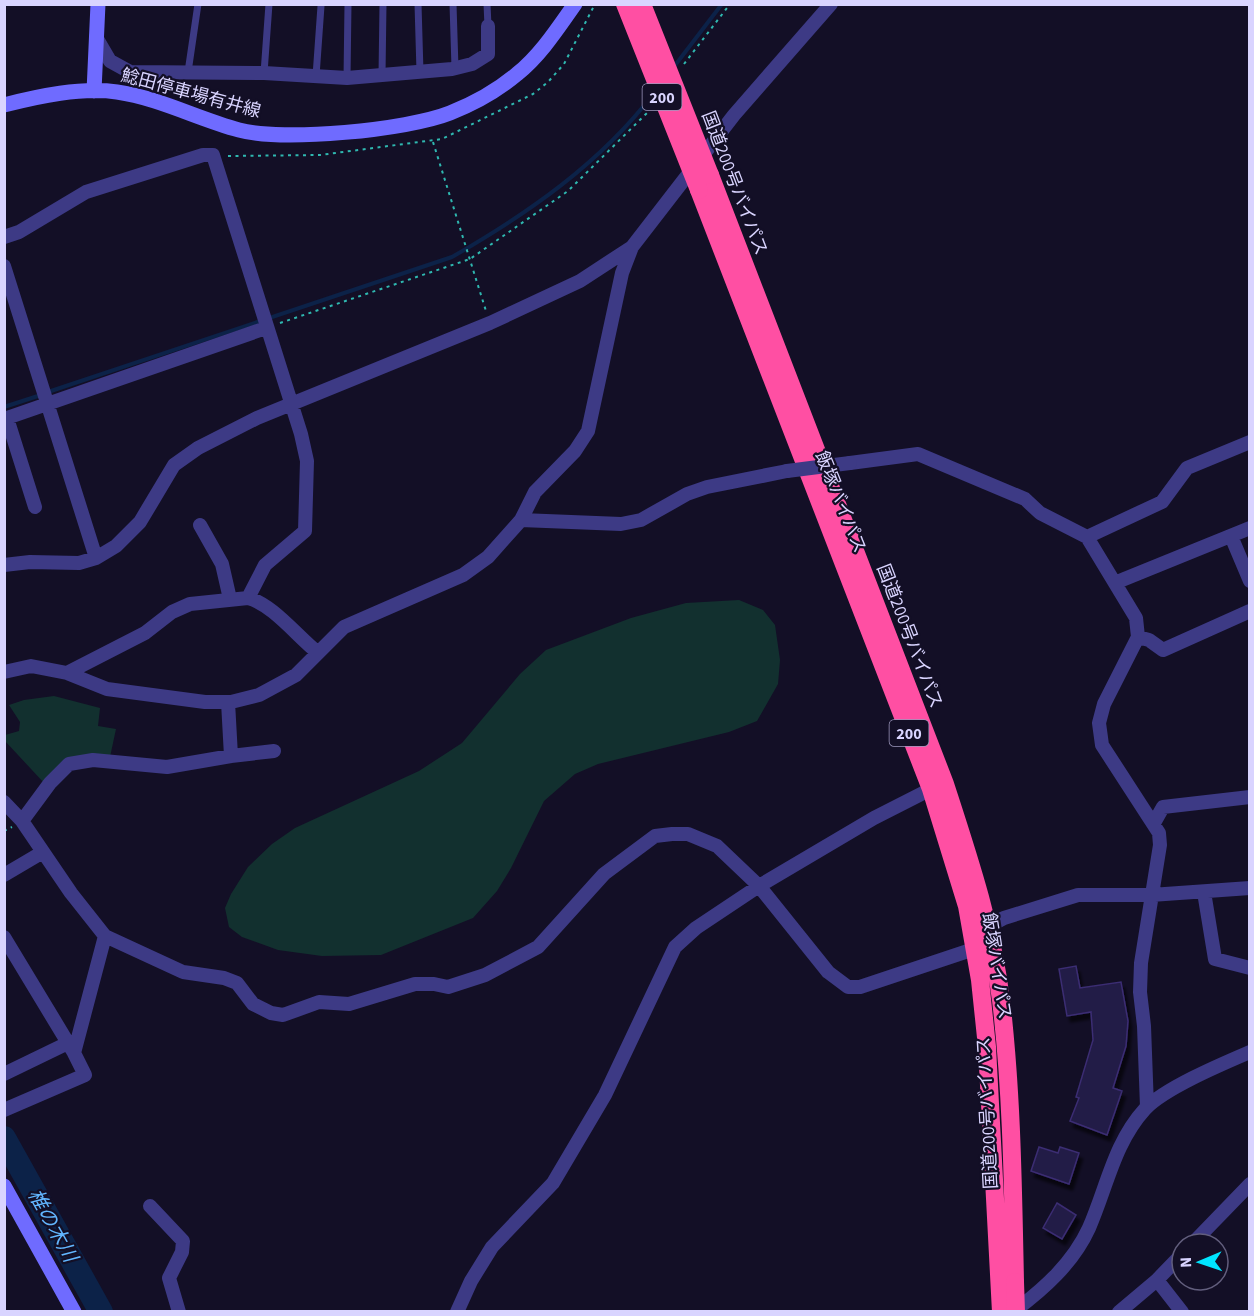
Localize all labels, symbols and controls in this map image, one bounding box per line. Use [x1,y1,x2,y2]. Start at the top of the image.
street label: 鯰田停車場有井線 [118,63,264,124]
road number: 200 [642,84,682,110]
street label: 国道200号バイパス [696,108,774,259]
street label: 飯塚バイパス [809,448,872,557]
street label: 国道200号バイパス [871,561,949,712]
road number: 200 [890,720,928,746]
street label: 飯塚バイパス [976,911,1017,1021]
street label: 国道200号バイパス [971,1036,1004,1190]
water label: 椎の木川 [20,1184,85,1269]
north arrow [1170,1232,1230,1292]
text: N [1175,1257,1197,1268]

